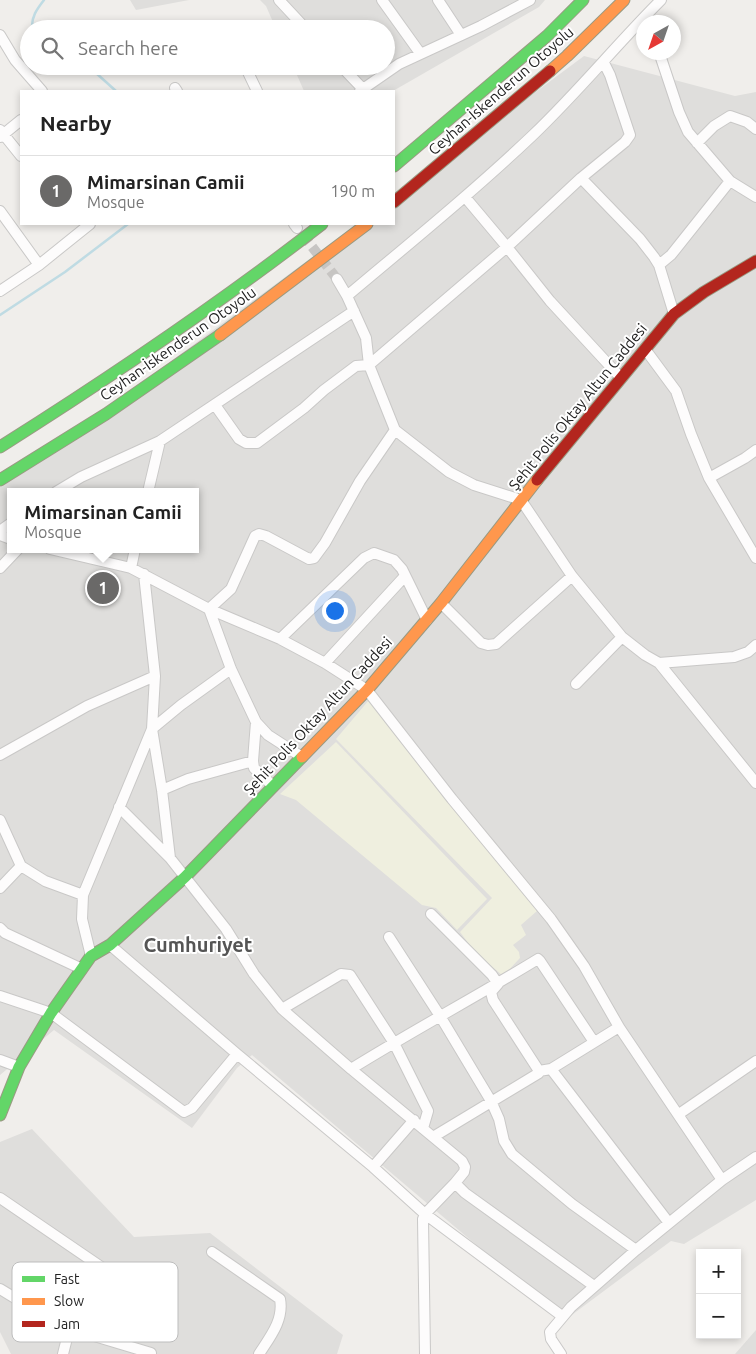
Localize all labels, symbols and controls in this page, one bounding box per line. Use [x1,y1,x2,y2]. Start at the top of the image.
north arrow [636,15,681,60]
search box [20,20,395,75]
street label: Ceyhan-İskenderun Otoyolu [425,23,577,158]
icon: search [38,34,66,62]
text: Search here [78,37,178,59]
text: Nearby [40,111,111,135]
text: Mimarsinan Camii [87,171,245,193]
text: 1 [51,182,61,200]
text: 190 m [330,182,375,200]
text: Mosque [87,193,145,211]
street label: Ceyhan-İskenderun Otoyolu [96,283,259,404]
street label: Şehit Polis Oktay Altun Caddesi [505,320,650,493]
popup [7,488,199,553]
text: Mimarsinan Camii [24,501,182,523]
text: Mosque [24,523,82,541]
pin: 1 [87,569,119,607]
your location [322,598,348,624]
street label: Şehit Polis Oktay Altun Caddesi [240,633,395,798]
district label: Cumhuriyet [144,933,253,956]
map controls [696,1249,741,1339]
button: + [696,1249,741,1294]
legend [12,1262,178,1342]
text: Fast [54,1271,80,1287]
text: Slow [54,1293,84,1309]
button: − [696,1294,741,1339]
text: Jam [54,1316,80,1332]

